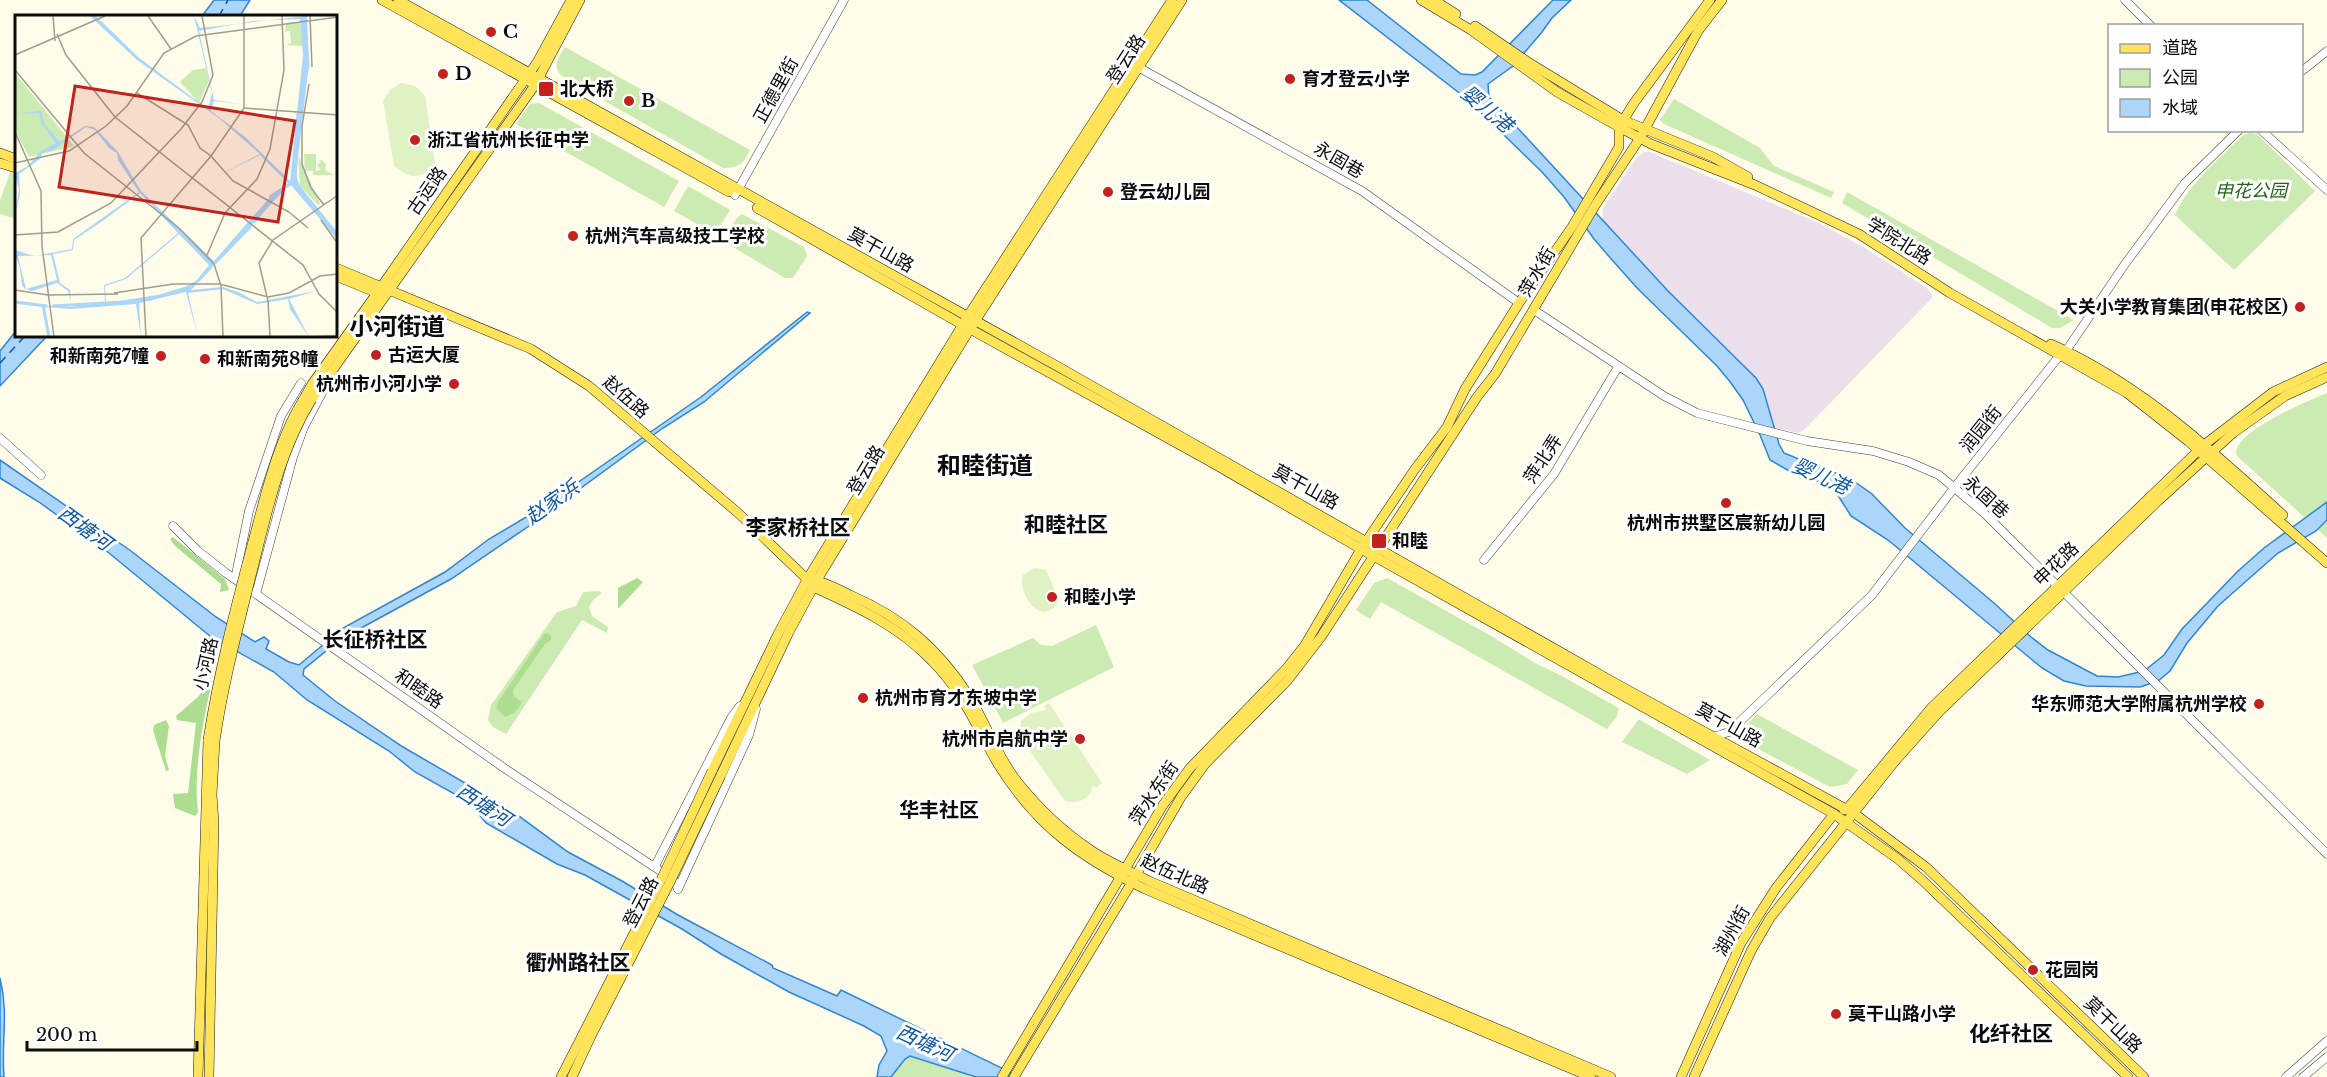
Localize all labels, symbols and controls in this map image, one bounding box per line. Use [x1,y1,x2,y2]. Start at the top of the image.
inset map [15,15,338,338]
place label: C [503,21,518,43]
legend [2108,24,2303,132]
marker: C [484,25,498,39]
street label: 登云路 [1102,30,1150,88]
text: 道路 [2162,37,2198,59]
street label: 正德里街 [749,53,803,127]
place label: D [455,63,472,85]
marker: D [436,67,450,81]
text: 公园 [2162,67,2198,89]
place label: 育才登云小学 [1302,68,1410,90]
marker: 育才登云小学 [1283,72,1297,86]
place label: 北大桥 [560,78,614,100]
marker: 北大桥 [537,80,555,98]
water label: 婴儿港 [1456,81,1520,139]
place label: B [641,90,655,112]
marker: B [622,94,636,108]
text: 水域 [2162,97,2198,119]
place label: 浙江省杭州长征中学 [427,129,589,151]
marker: 浙江省杭州长征中学 [408,133,422,147]
street label: 永固巷 [1310,137,1368,183]
street label: 古运路 [403,163,451,219]
park label: 申花公园 [2215,180,2290,202]
place label: 登云幼儿园 [1120,181,1210,203]
marker: 登云幼儿园 [1101,185,1115,199]
street label: 学院北路 [1863,213,1935,269]
street label: 莫干山路 [844,223,918,277]
place label: 杭州汽车高级技工学校 [585,225,765,247]
marker: 杭州汽车高级技工学校 [566,229,580,243]
street label: 萍水街 [1514,243,1560,301]
place label: 大关小学教育集团(申花校区) [2060,296,2288,318]
marker: 大关小学教育集团(申花校区) [2293,300,2307,314]
district label: 小河街道 [349,312,445,341]
place label: 古运大厦 [388,344,460,366]
place label: 和新南苑7幢 [50,345,149,367]
place label: 和新南苑8幢 [217,348,318,370]
marker: 古运大厦 [369,348,383,362]
marker: 和新南苑7幢 [154,349,168,363]
marker: 和新南苑8幢 [198,352,212,366]
street label: 赵伍路 [598,371,654,423]
place label: 杭州市小河小学 [316,373,442,395]
marker: 杭州市小河小学 [447,377,461,391]
street label: 润园街 [1955,401,2007,457]
street label: 萍北弄 [1519,430,1567,488]
street label: 登云路 [843,441,889,499]
district label: 和睦街道 [937,451,1033,480]
water label: 婴儿港 [1789,453,1856,500]
street label: 莫干山路 [1269,460,1343,514]
street label: 永固巷 [1959,471,2013,523]
water label: 赵家浜 [521,474,585,529]
marker: 杭州市拱墅区宸新幼儿园 [1719,496,1733,510]
water label: 西塘河 [54,501,120,558]
district label: 和睦社区 [1024,512,1108,538]
place label: 杭州市拱墅区宸新幼儿园 [1627,512,1825,534]
district label: 李家桥社区 [746,515,851,541]
place label: 和睦 [1392,530,1428,552]
marker: 和睦 [1370,532,1388,550]
street label: 申花路 [2029,537,2083,591]
place label: 和睦小学 [1064,586,1136,608]
marker: 和睦小学 [1045,590,1059,604]
district label: 长征桥社区 [323,627,428,653]
street label: 小河路 [189,635,223,693]
street label: 和睦路 [391,665,447,713]
place label: 杭州市育才东坡中学 [875,687,1037,709]
marker: 杭州市育才东坡中学 [856,691,870,705]
place label: 华东师范大学附属杭州学校 [2031,693,2247,715]
marker: 华东师范大学附属杭州学校 [2252,697,2266,711]
street label: 莫干山路 [1692,698,1766,752]
place label: 杭州市启航中学 [942,728,1068,750]
marker: 杭州市启航中学 [1073,732,1087,746]
street label: 萍水东街 [1125,757,1183,829]
water label: 西塘河 [452,779,519,834]
district label: 华丰社区 [899,798,979,822]
street label: 赵伍北路 [1138,849,1212,899]
street label: 登云路 [619,873,663,931]
street label: 湖州街 [1709,902,1755,960]
district label: 衢州路社区 [526,950,631,976]
place label: 花园岗 [2045,959,2099,981]
marker: 花园岗 [2026,963,2040,977]
street label: 莫干山路 [2079,992,2147,1058]
place label: 莫干山路小学 [1848,1003,1956,1025]
marker: 莫干山路小学 [1829,1007,1843,1021]
scale bar [27,1014,196,1052]
water label: 西塘河 [893,1019,961,1068]
district label: 化纤社区 [1969,1021,2053,1047]
text: 200 m [36,1024,97,1046]

